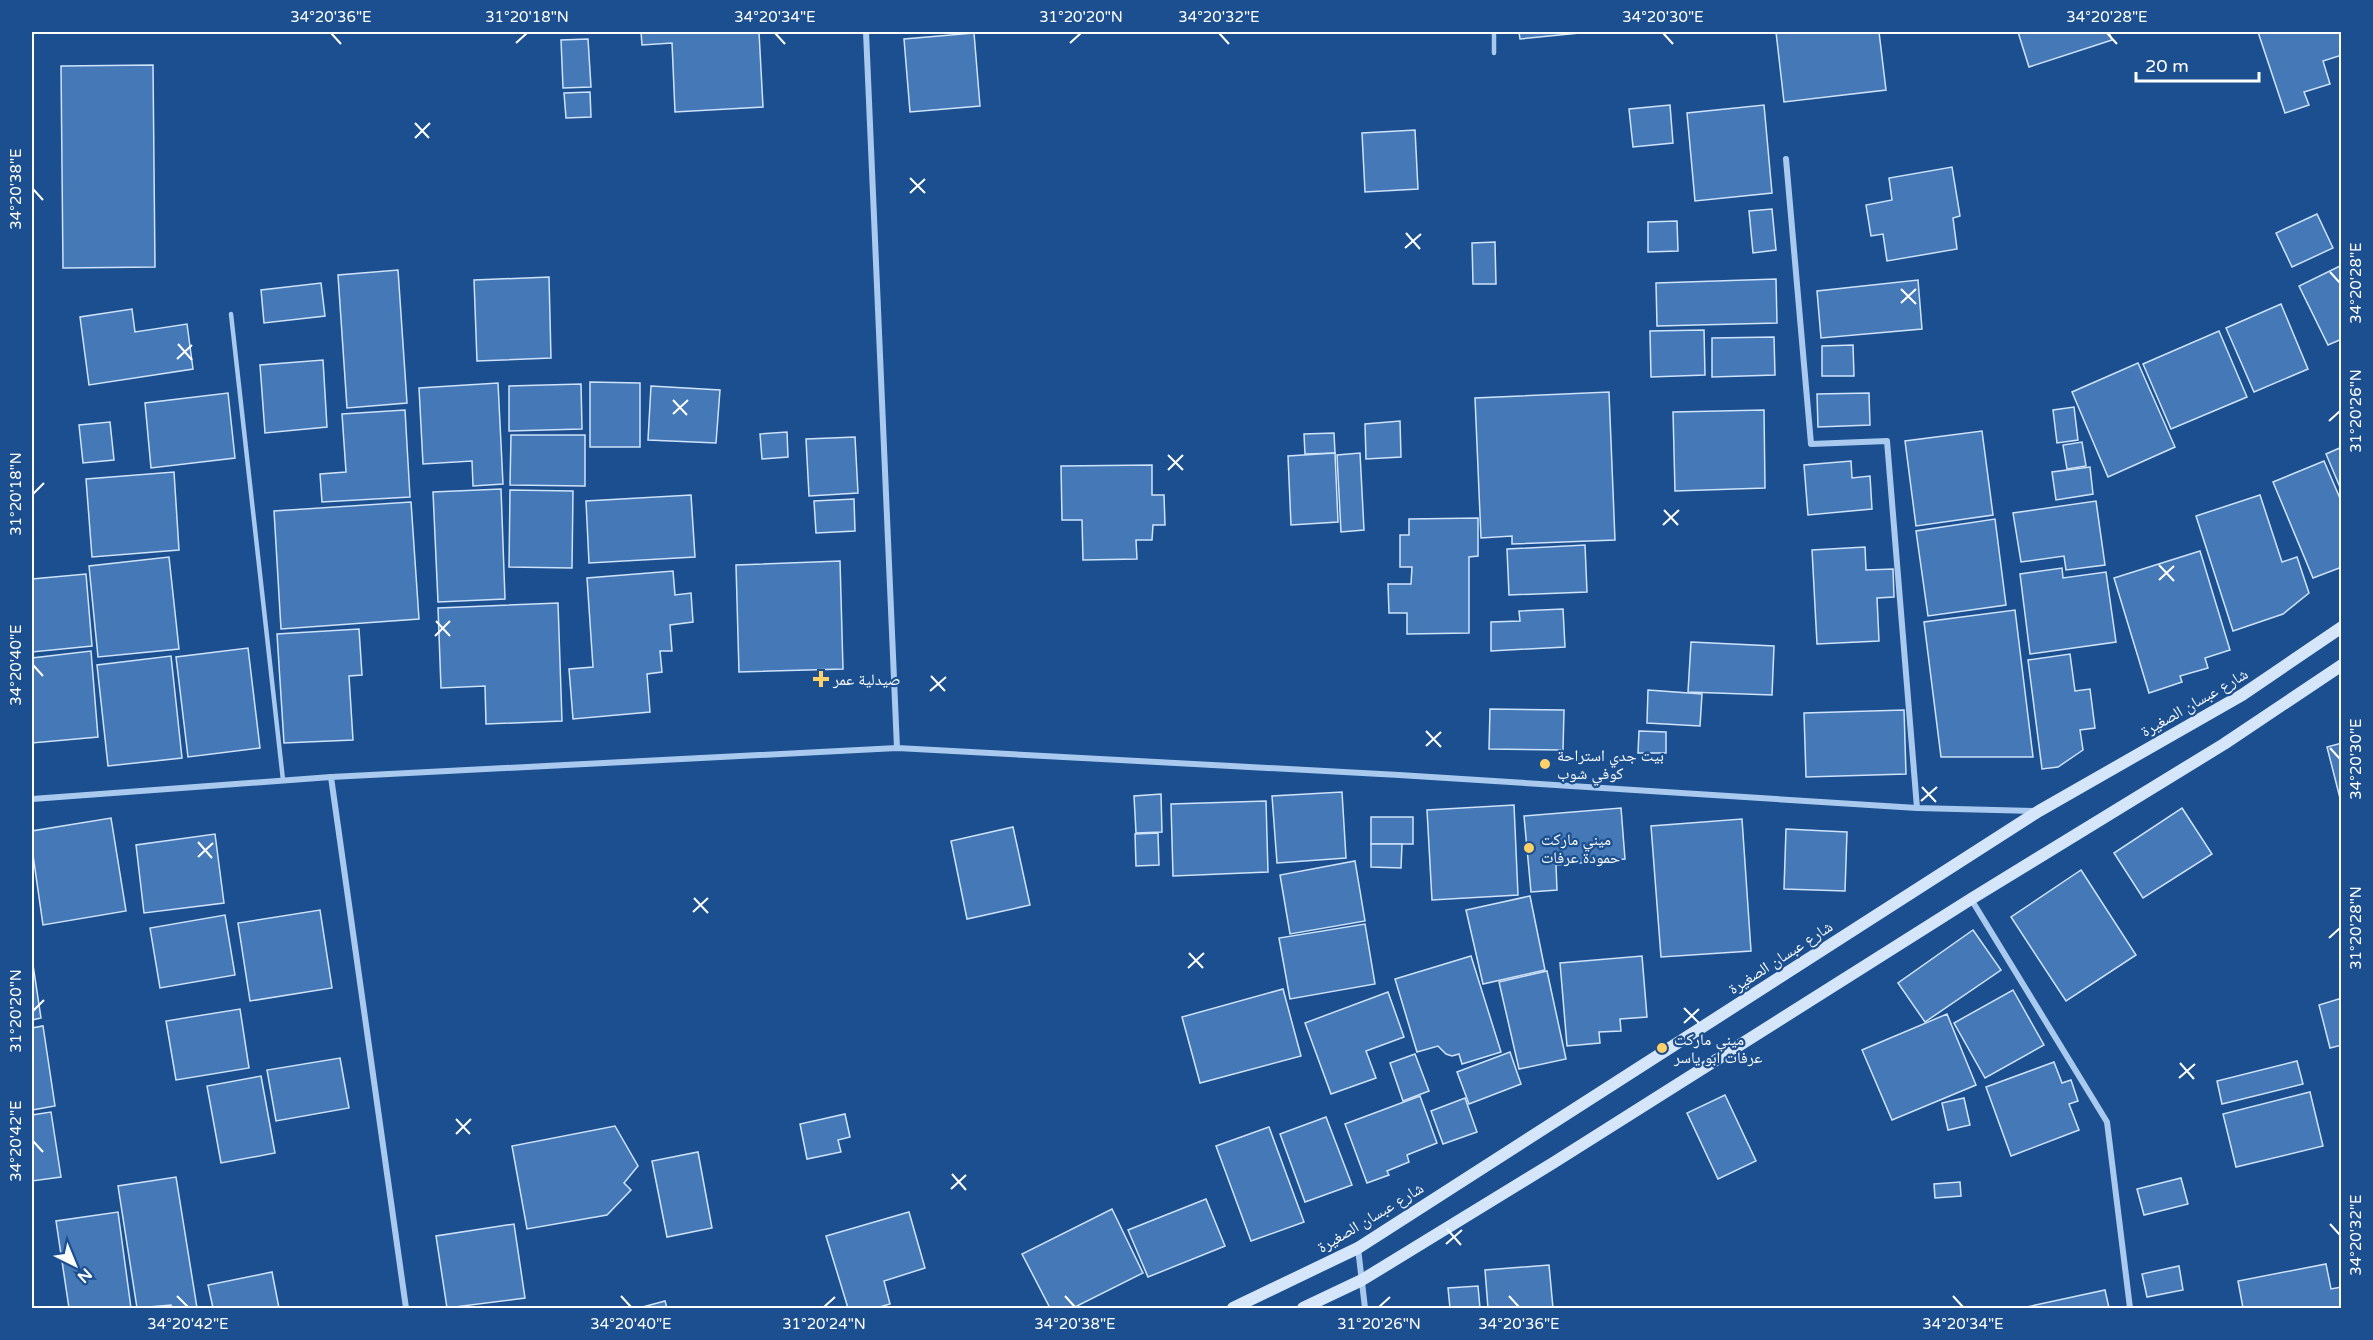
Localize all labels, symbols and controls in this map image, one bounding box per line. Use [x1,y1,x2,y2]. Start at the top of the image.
text: 34°20'36"E [290,8,372,26]
text: 31°20'18"N [485,8,569,26]
text: 34°20'34"E [734,8,816,26]
text: 31°20'20"N [1039,8,1123,26]
text: 34°20'32"E [1178,8,1260,26]
text: 34°20'30"E [1622,8,1704,26]
text: 34°20'28"E [2066,8,2148,26]
scale bar [2136,45,2259,83]
text: 20 m [2145,55,2189,77]
text: 34°20'38"E [7,148,25,230]
text: 34°20'28"E [2347,242,2365,324]
text: 31°20'26"N [2347,369,2365,453]
text: 31°20'18"N [7,452,25,536]
text: 34°20'40"E [7,624,25,706]
street label: شارع عبسان الصغيرة [2137,664,2252,742]
place label: صيدلية عمر [832,670,901,690]
marker: صيدلية عمر [814,672,828,686]
text: 34°20'30"E [2347,718,2365,800]
place label: بيت جدي استراحة كوفي شوب [1557,746,1664,786]
marker: بيت جدي استراحة كوفي شوب [1538,757,1552,771]
place label: ميني ماركت حمودة عرفات [1541,830,1620,868]
marker: ميني ماركت حمودة عرفات [1522,841,1536,855]
text: 31°20'28"N [2347,886,2365,970]
street label: شارع عبسان الصغيرة [1725,917,1837,999]
text: 31°20'20"N [7,969,25,1053]
place label: ميني ماركت عرفات ابو ياسر [1673,1030,1762,1068]
marker: ميني ماركت عرفات ابو ياسر [1655,1041,1669,1055]
text: 34°20'42"E [7,1100,25,1182]
street label: شارع عبسان الصغيرة [1314,1178,1427,1257]
text: 34°20'32"E [2347,1194,2365,1276]
north arrow [45,1235,105,1295]
text: N [73,1264,96,1287]
text: 34°20'42"E [147,1315,229,1333]
text: 34°20'40"E [590,1315,672,1333]
text: 31°20'24"N [782,1315,866,1333]
text: 34°20'38"E [1034,1315,1116,1333]
text: 31°20'26"N [1337,1315,1421,1333]
text: 34°20'36"E [1478,1315,1560,1333]
text: 34°20'34"E [1922,1315,2004,1333]

